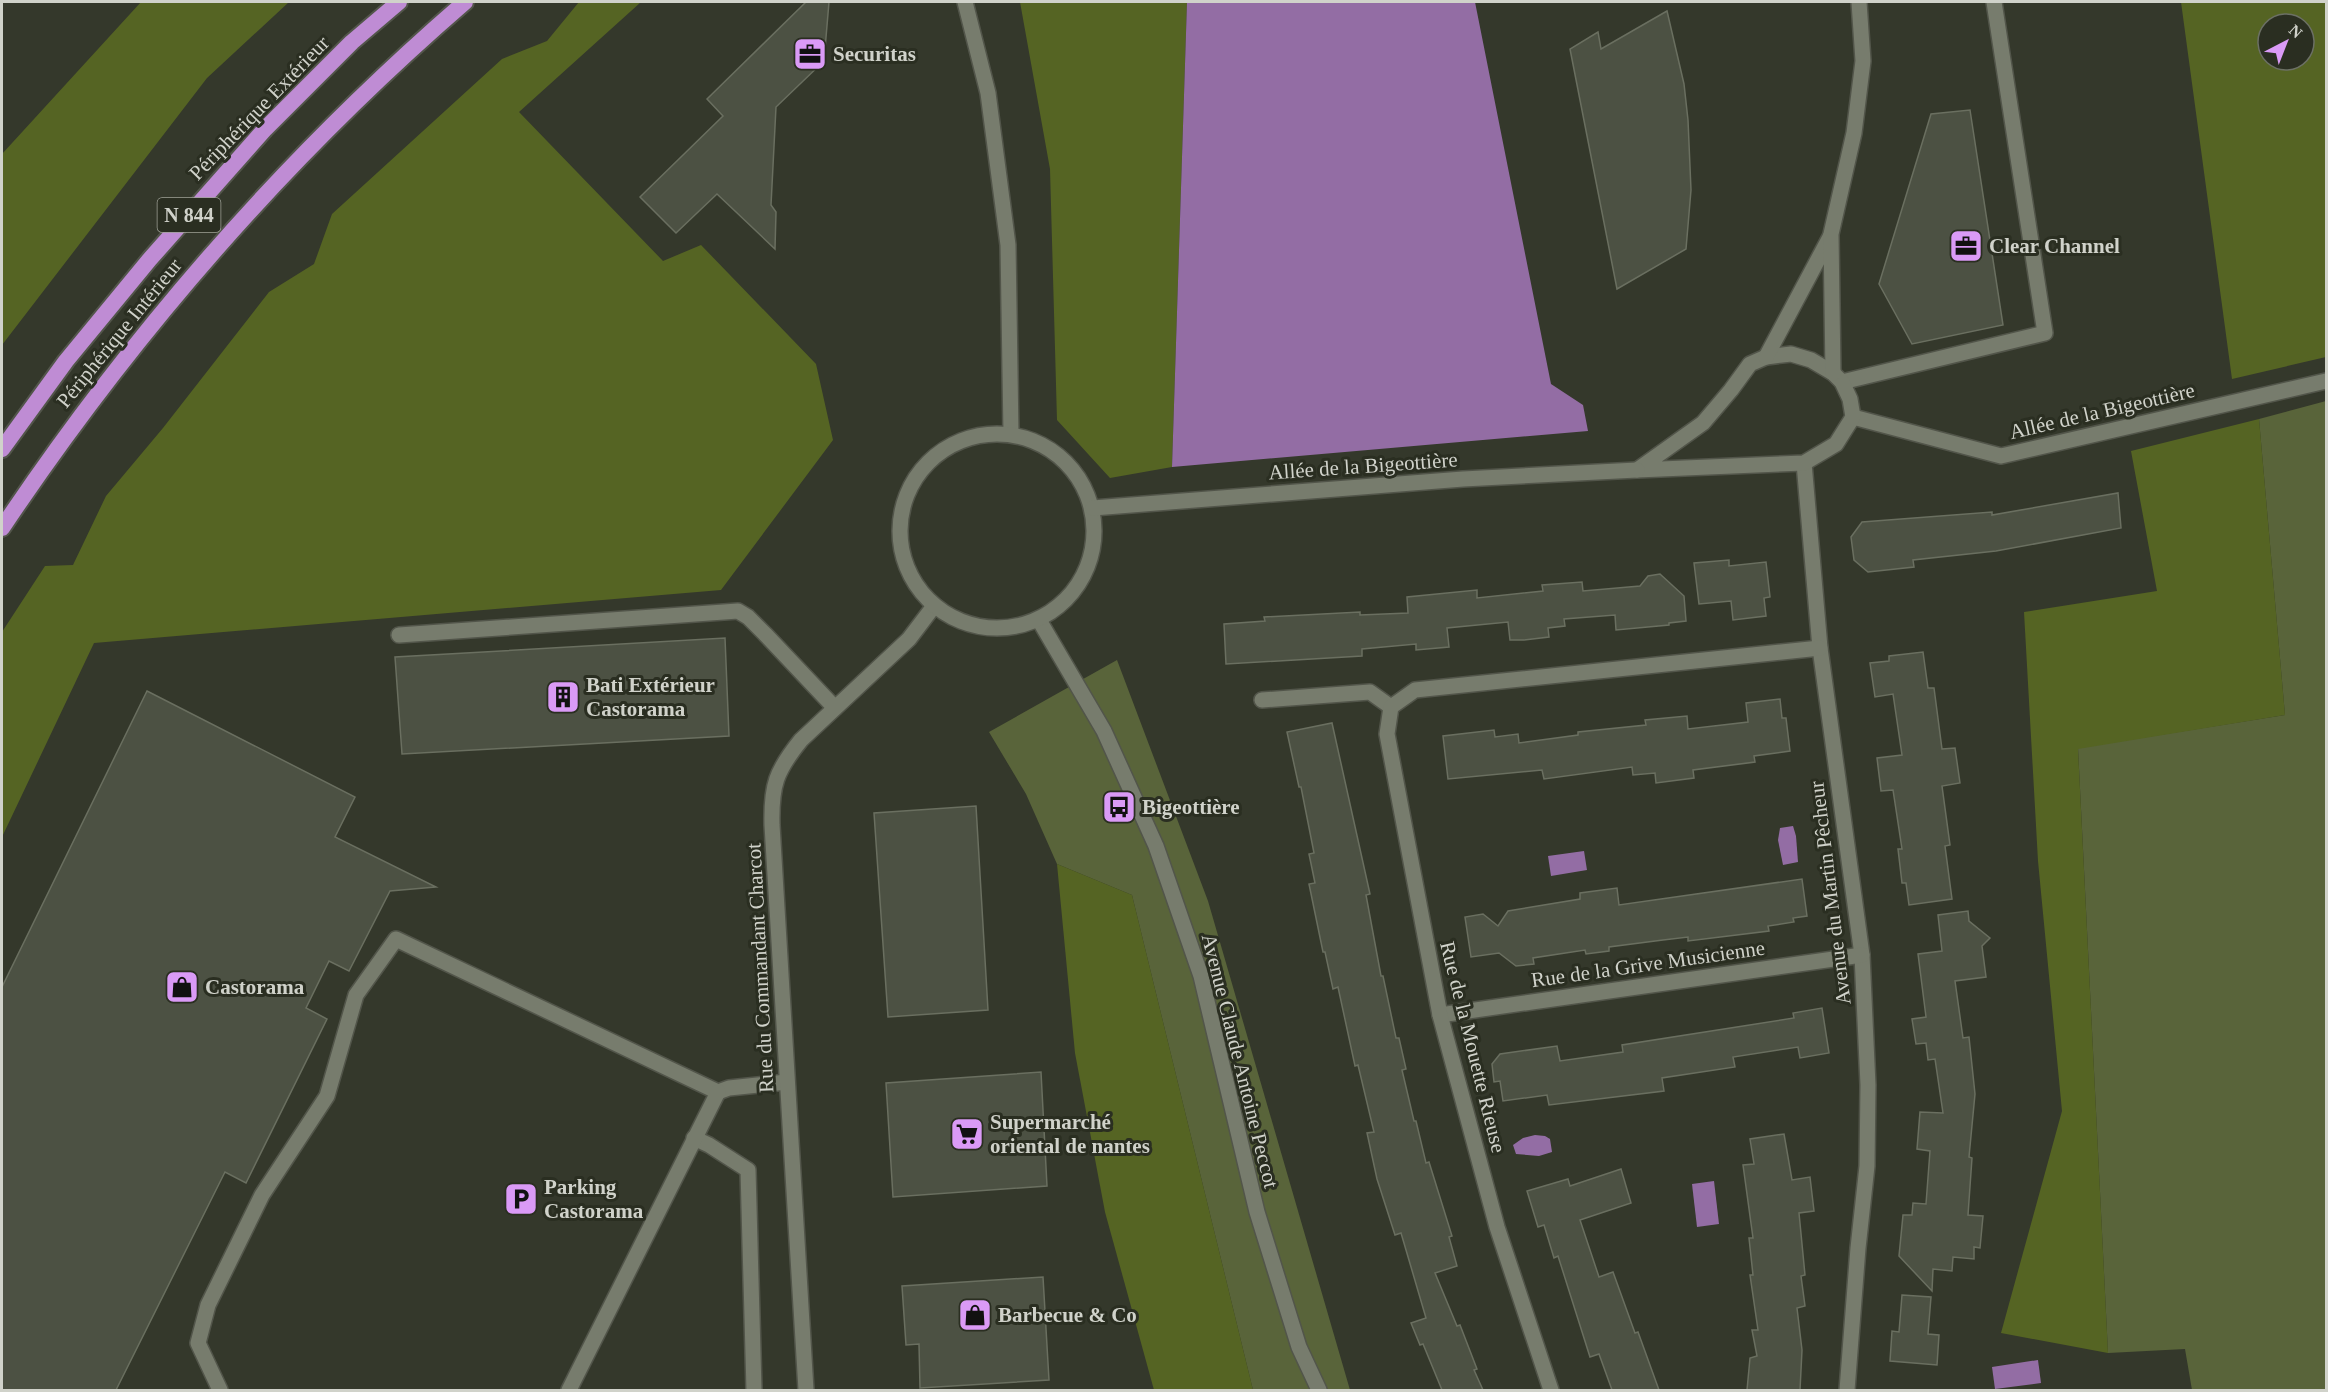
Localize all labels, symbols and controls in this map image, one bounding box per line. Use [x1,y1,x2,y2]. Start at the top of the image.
north arrow [2256,12,2316,72]
text: N [2286,21,2306,42]
street label: Périphérique Extérieur [184,31,334,185]
office icon: Securitas [792,36,828,72]
place label: Securitas [833,42,916,66]
road number: N 844 [158,198,220,232]
office icon: Clear Channel [1948,228,1984,264]
place label: Clear Channel [1989,234,2120,258]
street label: Périphérique Intérieur [52,254,186,412]
street label: Allée de la Bigeottière [2007,378,2197,444]
street label: Allée de la Bigeottière [1268,447,1458,485]
place label: Bati Extérieur Castorama [586,673,715,721]
building icon: Bati Extérieur Castorama [545,679,581,715]
street label: Avenue du Martin Pêcheur [1804,780,1856,1006]
bus stop icon: Bigeottière [1101,789,1137,825]
place label: Bigeottière [1142,795,1240,819]
street label: Rue du Commandant Charcot [741,842,779,1094]
street label: Avenue Claude Antoine Peccot [1197,931,1283,1191]
street label: Rue de la Grive Musicienne [1530,936,1766,992]
street label: Rue de la Mouette Rieuse [1435,939,1511,1155]
shop icon: Castorama [164,969,200,1005]
place label: Castorama [205,975,305,999]
place label: Supermarché oriental de nantes [990,1110,1150,1158]
supermarket icon: Supermarché oriental de nantes [949,1116,985,1152]
place label: Parking Castorama [544,1175,644,1223]
parking icon: Parking Castorama [503,1181,539,1217]
shop icon: Barbecue & Co [957,1297,993,1333]
place label: Barbecue & Co [998,1303,1137,1327]

